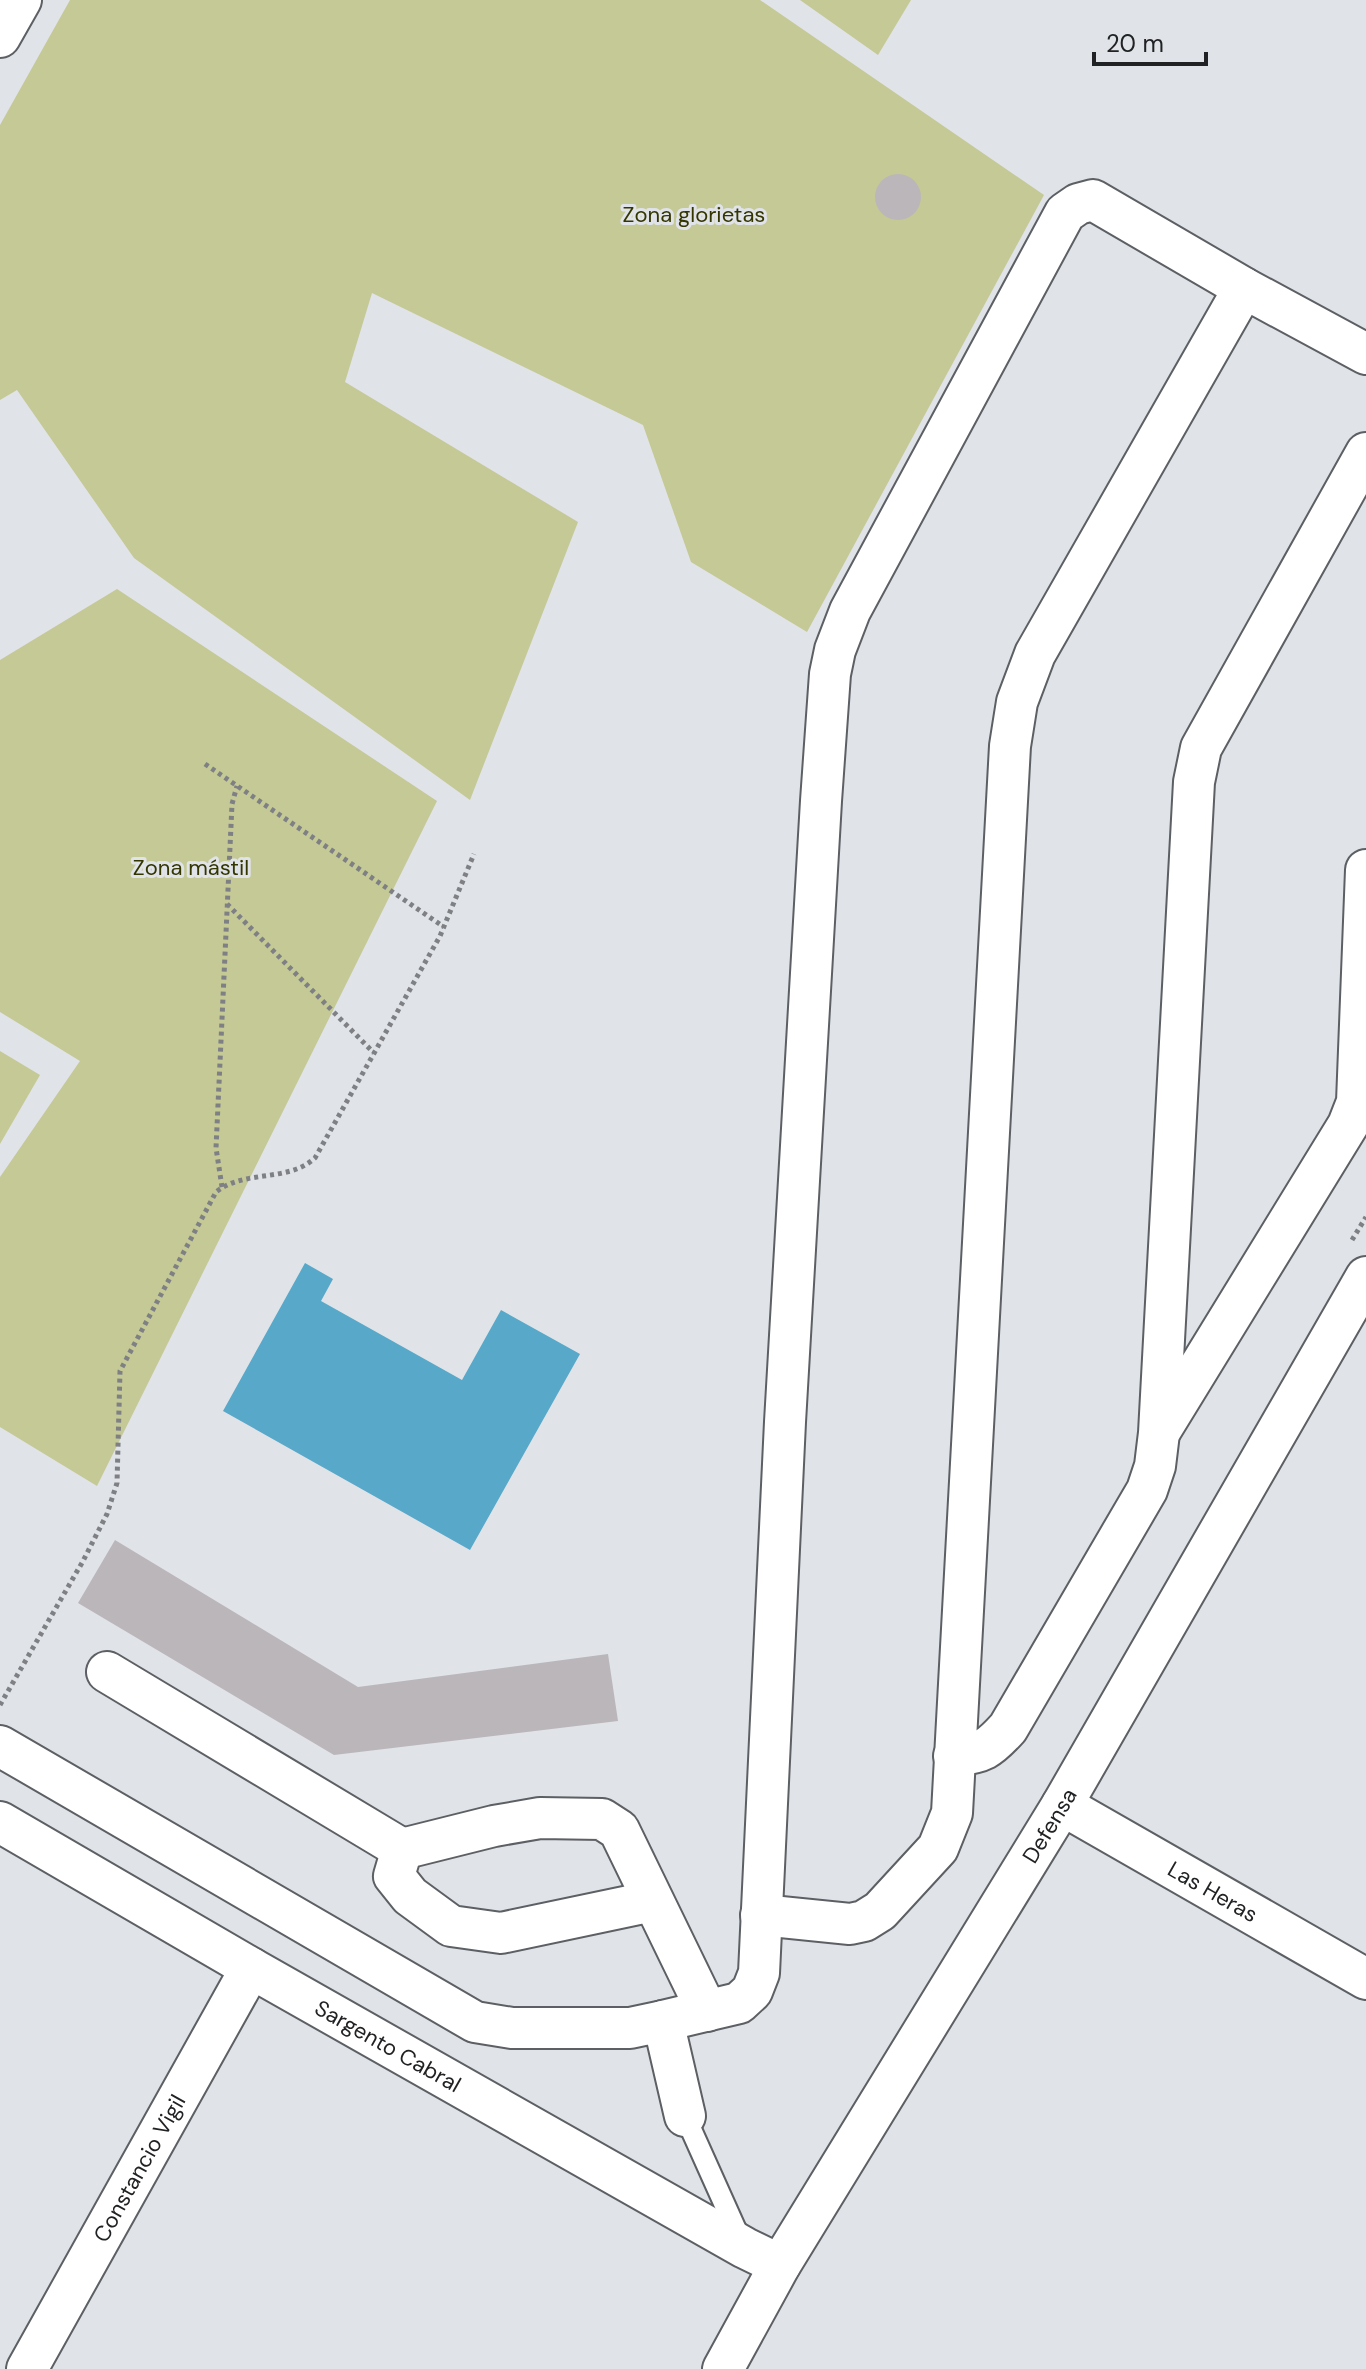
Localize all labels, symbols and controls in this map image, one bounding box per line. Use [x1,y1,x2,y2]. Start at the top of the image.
scale bar [1094,16,1206,66]
text: 20 m [1106,28,1164,59]
park label: Zona glorietas [623,200,765,229]
park label: Zona mástil [133,853,249,882]
street label: Defensa [1015,1783,1083,1868]
street label: Las Heras [1163,1854,1263,1929]
street label: Sargento Cabral [310,1993,466,2099]
street label: Constancio Vigil [86,2089,192,2247]

